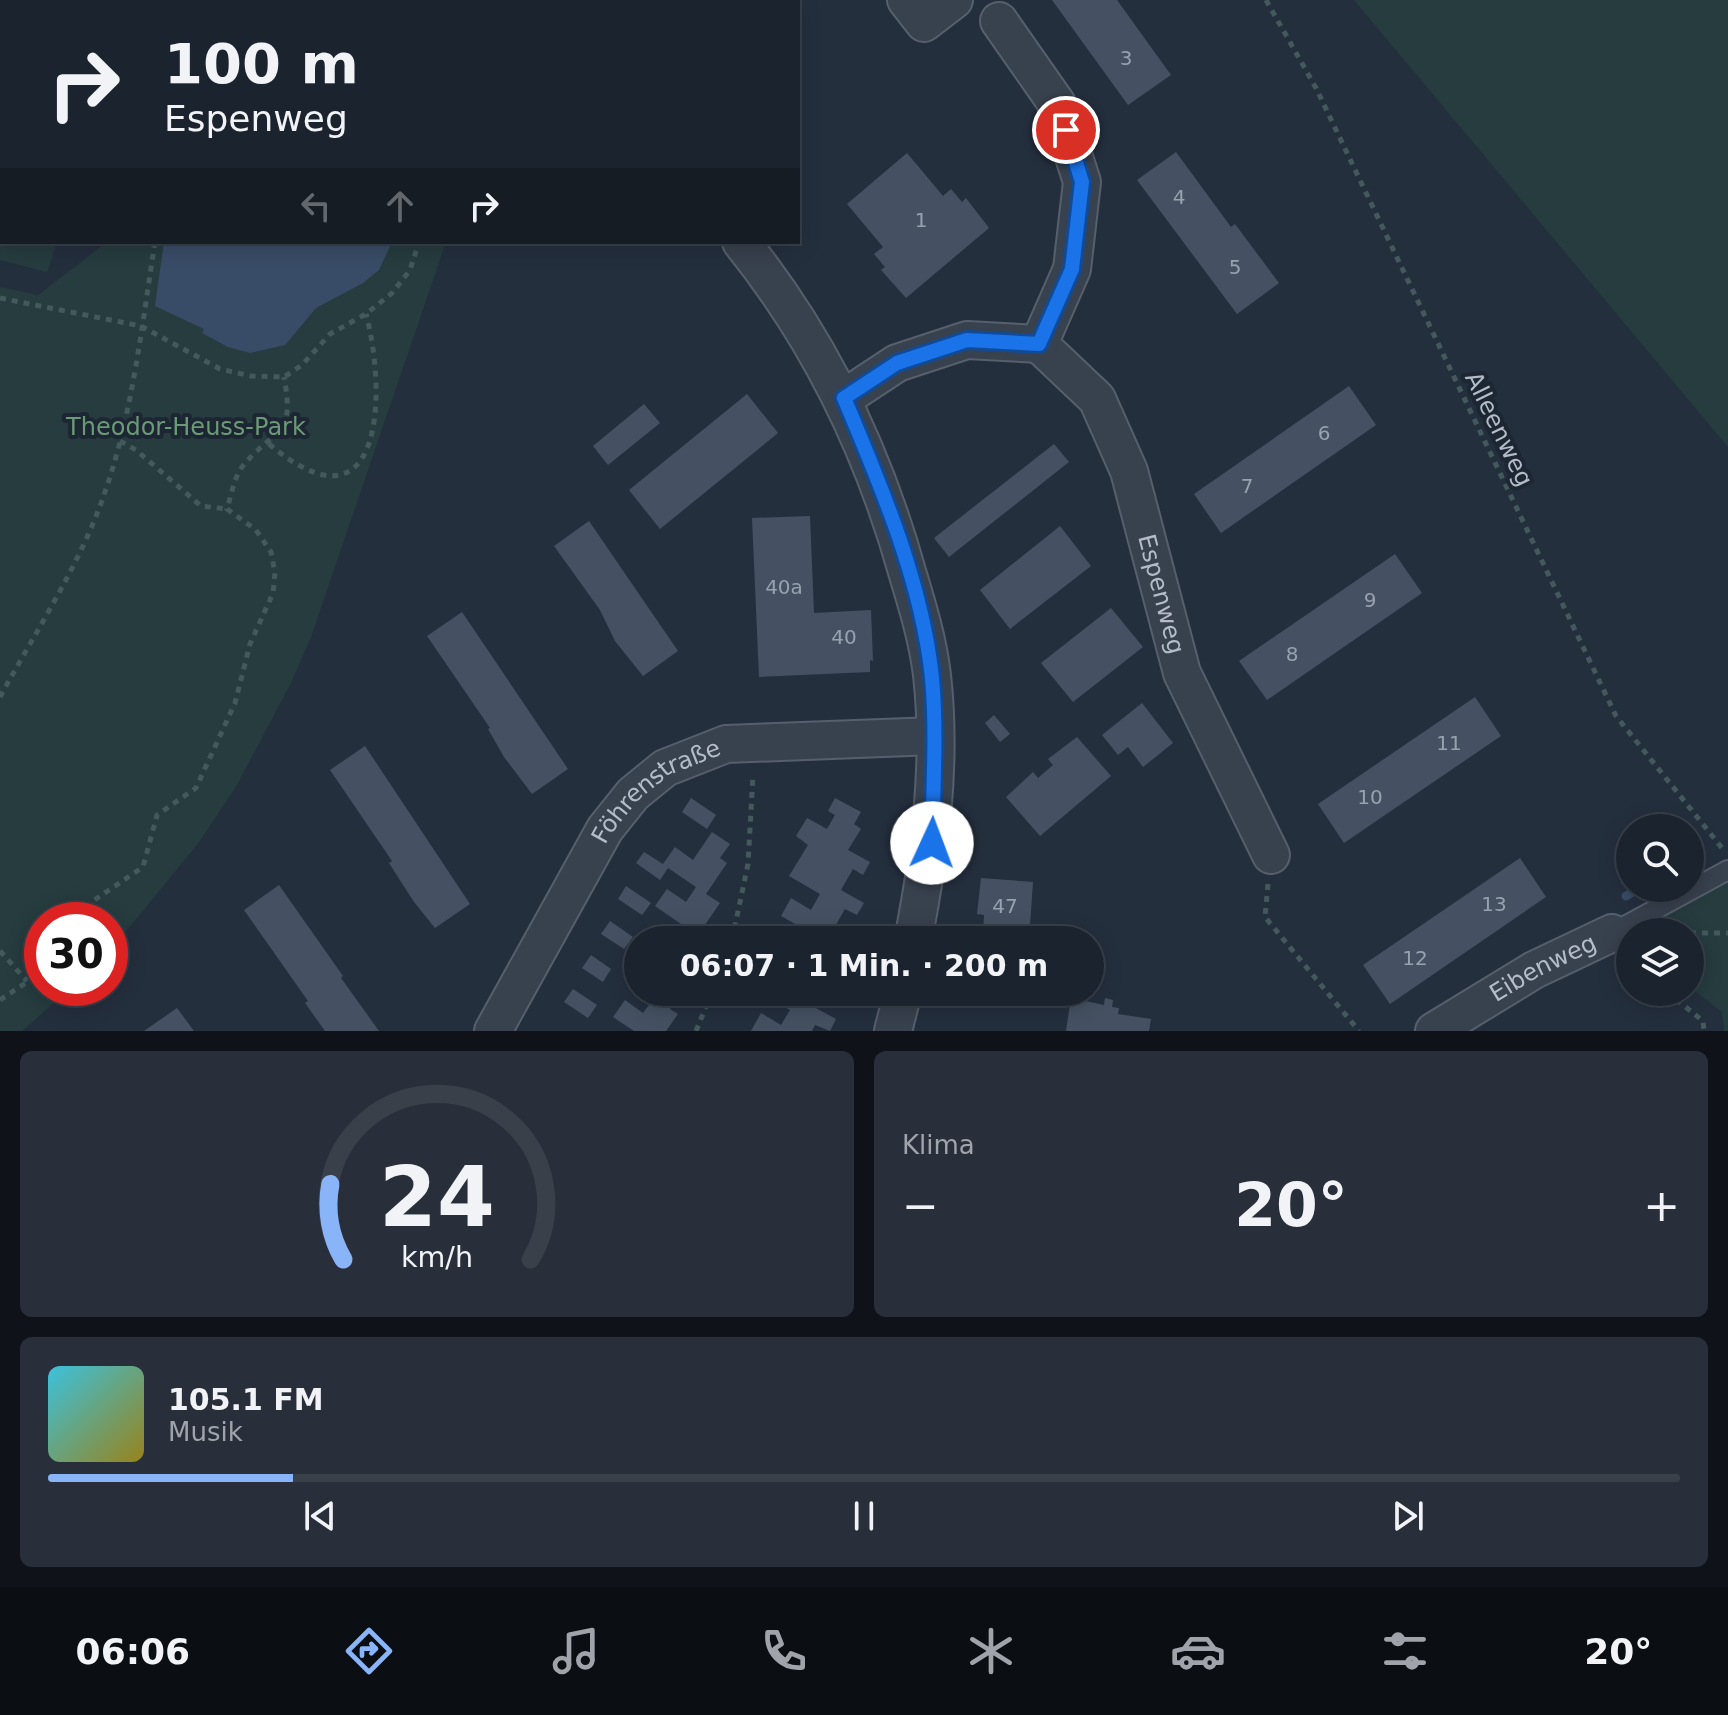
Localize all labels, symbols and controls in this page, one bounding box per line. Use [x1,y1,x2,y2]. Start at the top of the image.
text: 100 m [164,31,359,96]
icon: right [32,32,136,136]
house number: 3 [1120,46,1132,70]
pin [1032,96,1100,164]
text: Espenweg [164,98,348,139]
icon: arrive [1044,108,1088,152]
icon: left [294,184,338,228]
icon: ahead [378,184,422,228]
icon: right [462,184,506,228]
house number: 4 [1173,185,1185,209]
house number: 1 [915,208,927,232]
house number: 5 [1229,255,1241,279]
street label: Alleenweg [1459,367,1539,491]
park label: Theodor-Heuss-Park [65,413,306,441]
house number: 6 [1318,421,1330,445]
house number: 7 [1241,474,1253,498]
street label: Espenweg [1132,531,1190,657]
house number: 40a [765,575,803,599]
house number: 9 [1364,588,1376,612]
house number: 40 [831,625,857,649]
house number: 8 [1286,642,1298,666]
house number: 11 [1436,731,1462,755]
street label: Föhrenstraße [586,734,724,848]
house number: 10 [1357,785,1383,809]
position arrow [890,801,974,885]
map controls [1616,814,1704,1006]
button: search [1616,814,1704,902]
house number: 13 [1481,892,1507,916]
house number: 47 [992,894,1018,918]
speed limit sign: 30 [24,902,128,1006]
button: layers [1616,918,1704,1006]
street label: Eibenweg [1484,929,1601,1008]
house number: 12 [1402,946,1428,970]
text: 06:07 · 1 Min. · 200 m [680,948,1048,983]
text: Klima [902,1130,975,1160]
text: 24 [379,1149,495,1246]
text: 20° [1234,1170,1348,1240]
text: − [902,1180,939,1231]
text: + [1643,1180,1680,1231]
text: km/h [401,1240,473,1274]
text: 105.1 FM [168,1382,324,1417]
text: Musik [168,1417,243,1447]
icon: previous [298,1494,342,1538]
icon: pause [842,1494,886,1538]
icon: next [1386,1494,1430,1538]
icon: directions [341,1623,397,1679]
icon: music [548,1623,604,1679]
icon: phone [756,1623,812,1679]
icon: climate [963,1623,1019,1679]
icon: car [1170,1623,1226,1679]
icon: filters [1377,1623,1433,1679]
text: 06:06 [76,1631,190,1672]
text: 20° [1584,1631,1652,1672]

